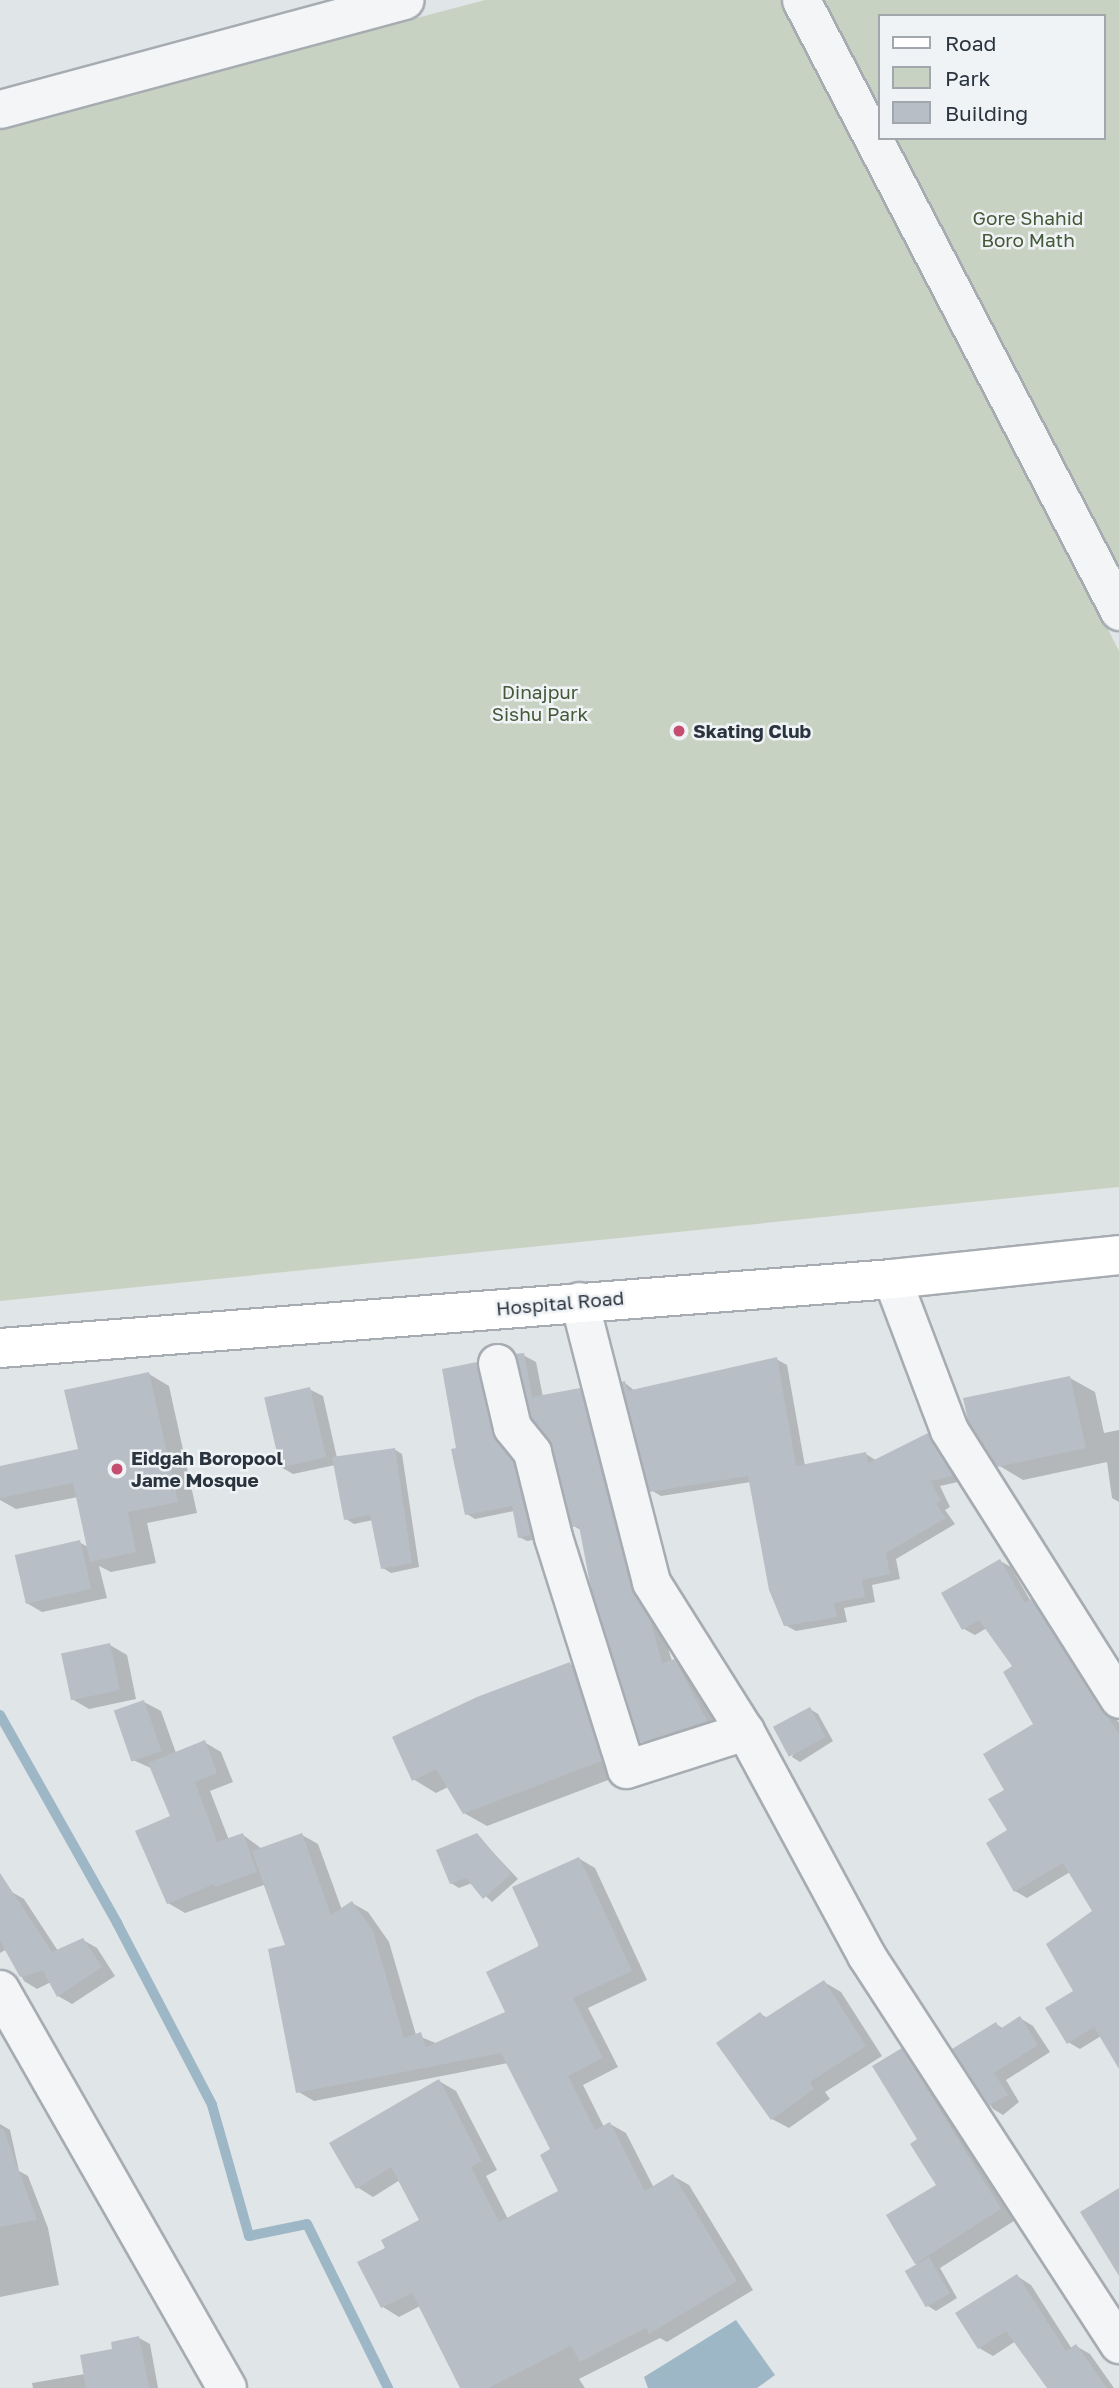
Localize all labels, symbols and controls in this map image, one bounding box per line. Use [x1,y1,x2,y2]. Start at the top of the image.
legend [878,14,1105,140]
text: Road [945,30,996,56]
text: Park [945,65,990,91]
text: Building [945,100,1028,126]
park label: Gore Shahid Boro Math [973,207,1083,251]
park label: Dinajpur Sishu Park [492,681,588,725]
place label: Skating Club [693,720,811,742]
marker: Skating Club [671,723,687,739]
street label: Hospital Road [495,1286,625,1320]
place label: Eidgah Boropool Jame Mosque [131,1447,283,1491]
marker: Eidgah Boropool Jame Mosque [109,1461,125,1477]

